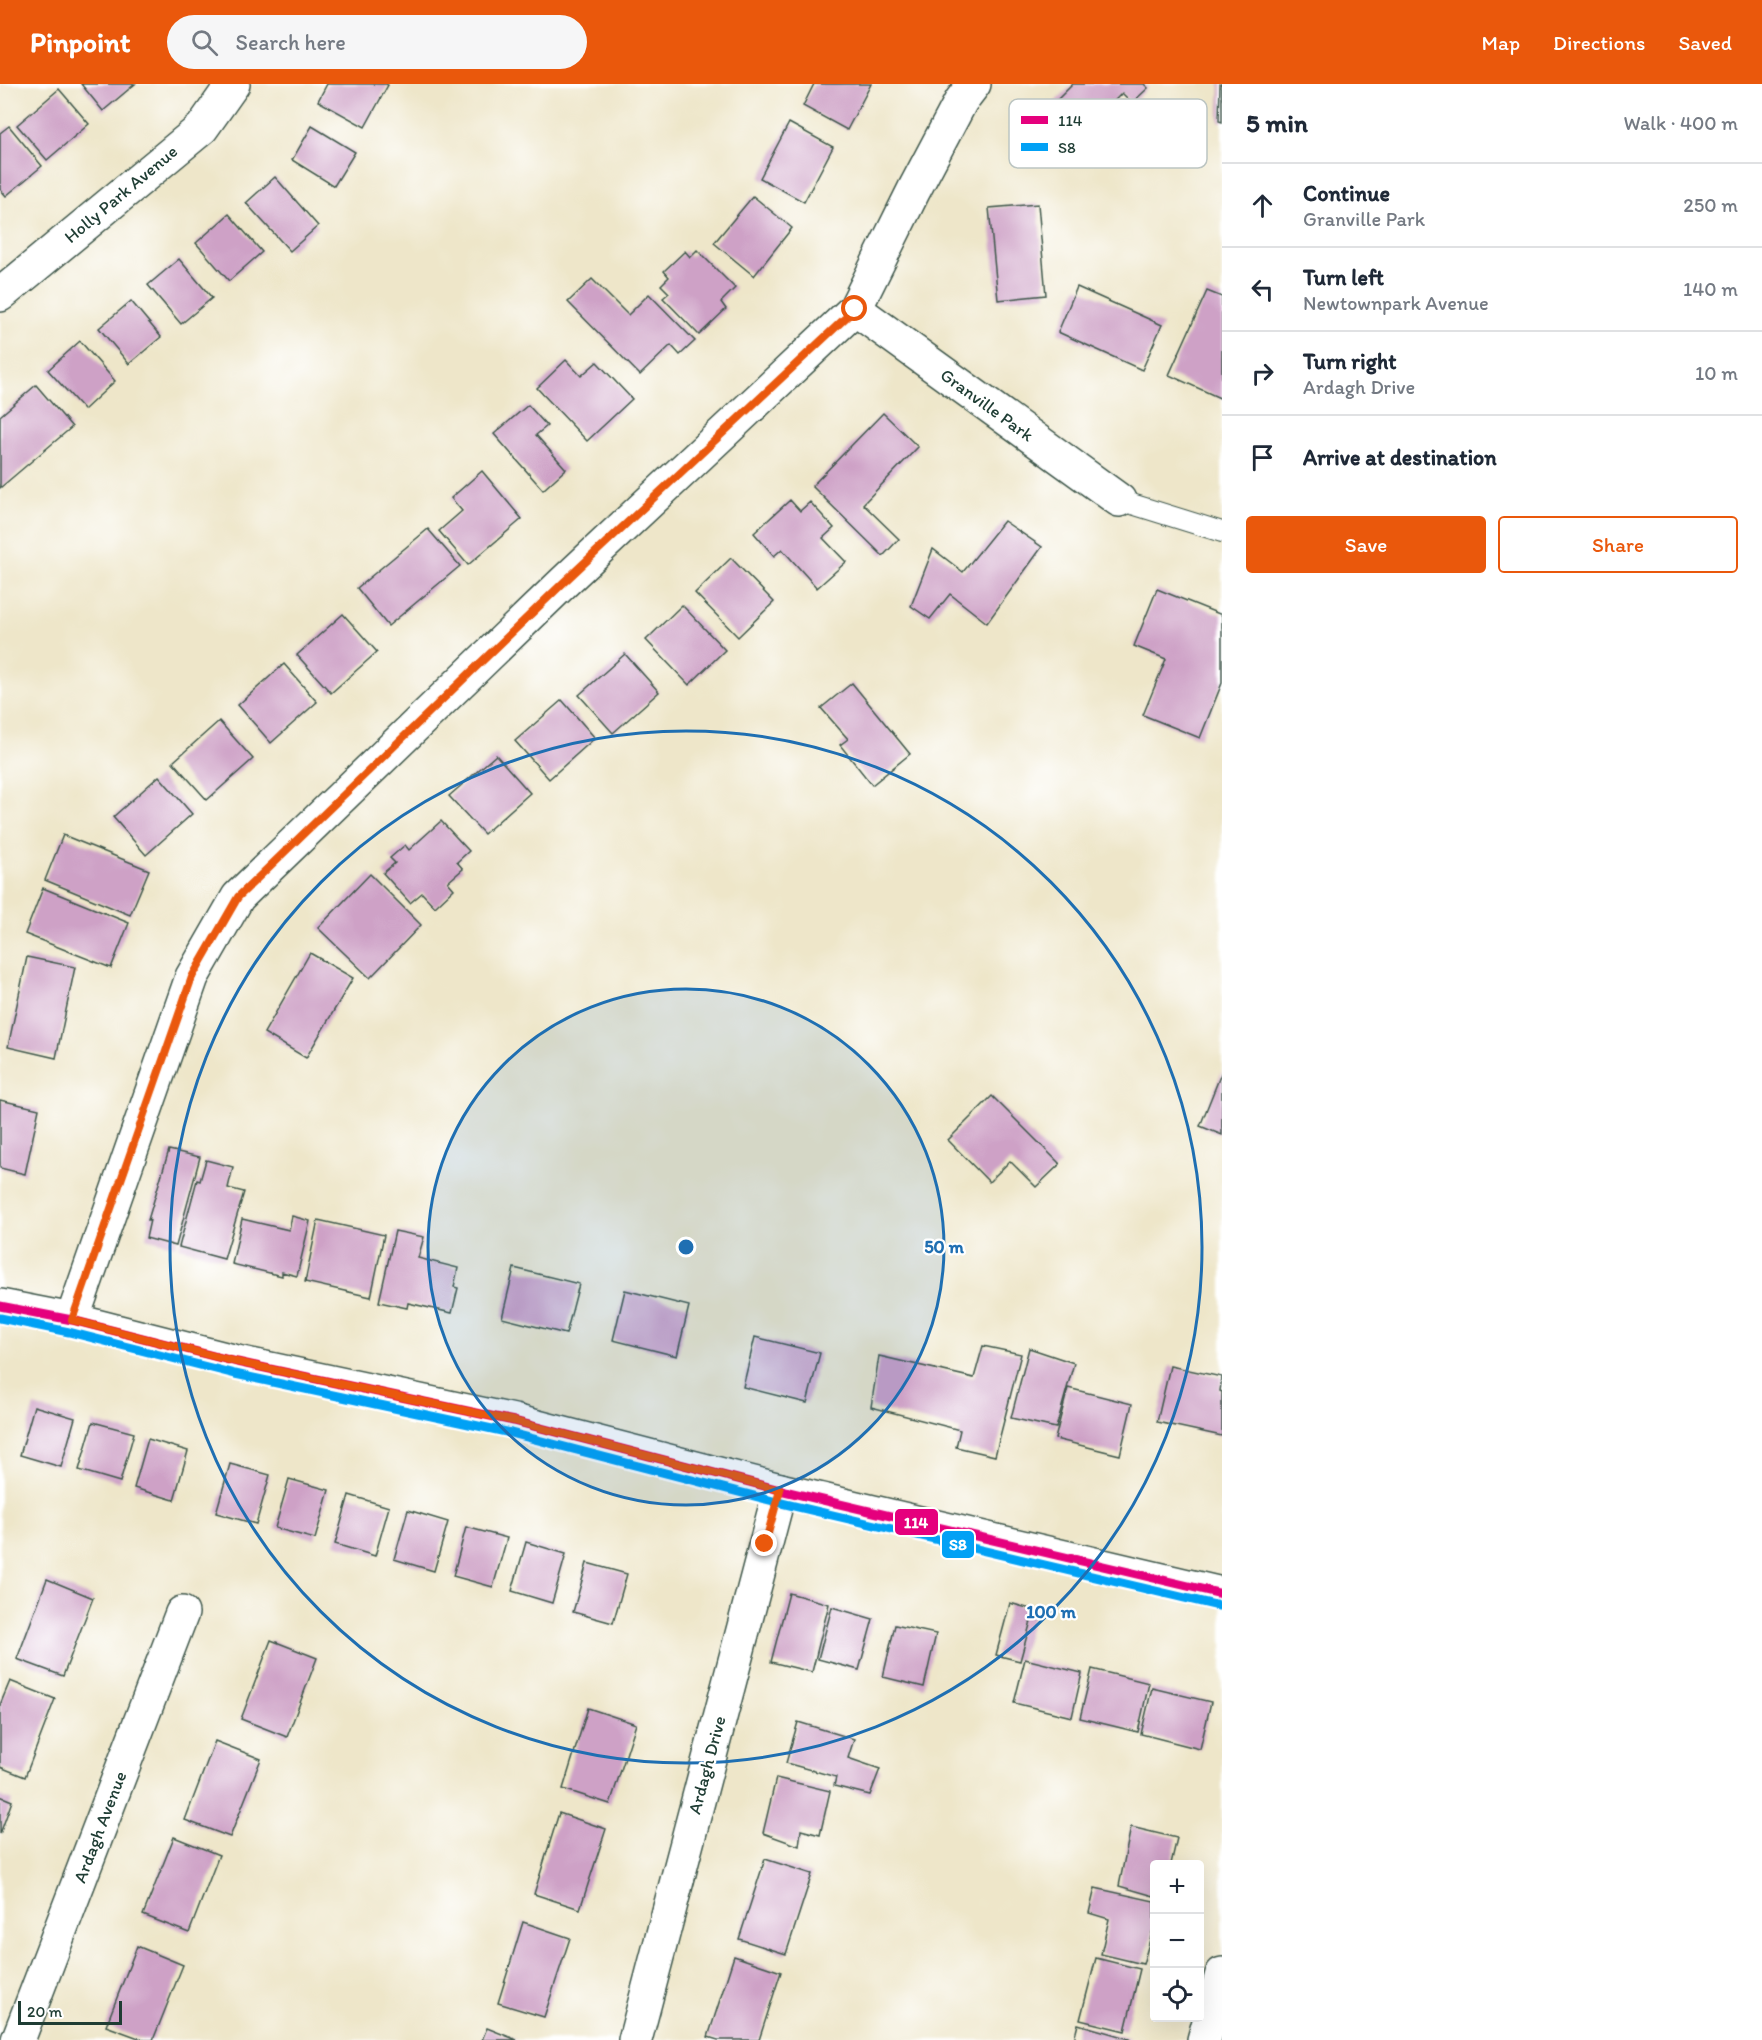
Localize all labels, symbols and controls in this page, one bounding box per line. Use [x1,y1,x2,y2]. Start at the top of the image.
search box [167,15,587,69]
text: Pinpoint [30,25,131,59]
icon: search [188,26,221,59]
text: Search here [236,29,346,56]
text: Map [1482,30,1520,55]
text: Directions [1553,30,1645,55]
text: Saved [1678,30,1732,55]
legend [1009,99,1207,168]
text: 5 min [1246,107,1308,139]
text: 114 [1058,111,1083,130]
text: Walk · 400 m [1624,111,1738,135]
text: S8 [1058,138,1076,157]
street label: Holly Park Avenue [60,140,182,248]
text: Continue [1303,180,1390,207]
icon: ahead [1246,189,1279,222]
text: 250 m [1683,193,1738,217]
text: Granville Park [1303,207,1425,231]
text: Turn left [1303,264,1384,291]
icon: left [1246,273,1279,306]
text: 140 m [1683,277,1738,301]
text: Newtownpark Avenue [1303,291,1489,315]
route start [841,295,867,321]
text: Turn right [1303,348,1397,375]
icon: right [1246,357,1279,390]
text: 10 m [1695,361,1738,385]
street label: Granville Park [936,364,1038,447]
text: Ardagh Drive [1303,375,1415,399]
icon: arrive [1246,441,1279,474]
text: Arrive at destination [1303,444,1497,471]
button: Save [1246,516,1486,573]
button: Share [1498,516,1738,573]
text: 50 m [924,1236,965,1258]
centre of rings [676,1237,696,1257]
line badge: 114 [894,1508,939,1536]
text: 114 [904,1513,929,1532]
route end [751,1530,777,1556]
line badge: S8 [941,1530,975,1559]
text: S8 [949,1535,967,1554]
text: 100 m [1026,1601,1077,1623]
street label: Ardagh Drive [683,1713,731,1817]
street label: Ardagh Avenue [69,1768,131,1886]
map controls [1150,1860,1204,2022]
button: + [1150,1860,1204,1914]
button: − [1150,1914,1204,1968]
button: locate [1150,1968,1204,2022]
scale bar [18,1998,122,2026]
text: 20 m [27,2002,62,2021]

